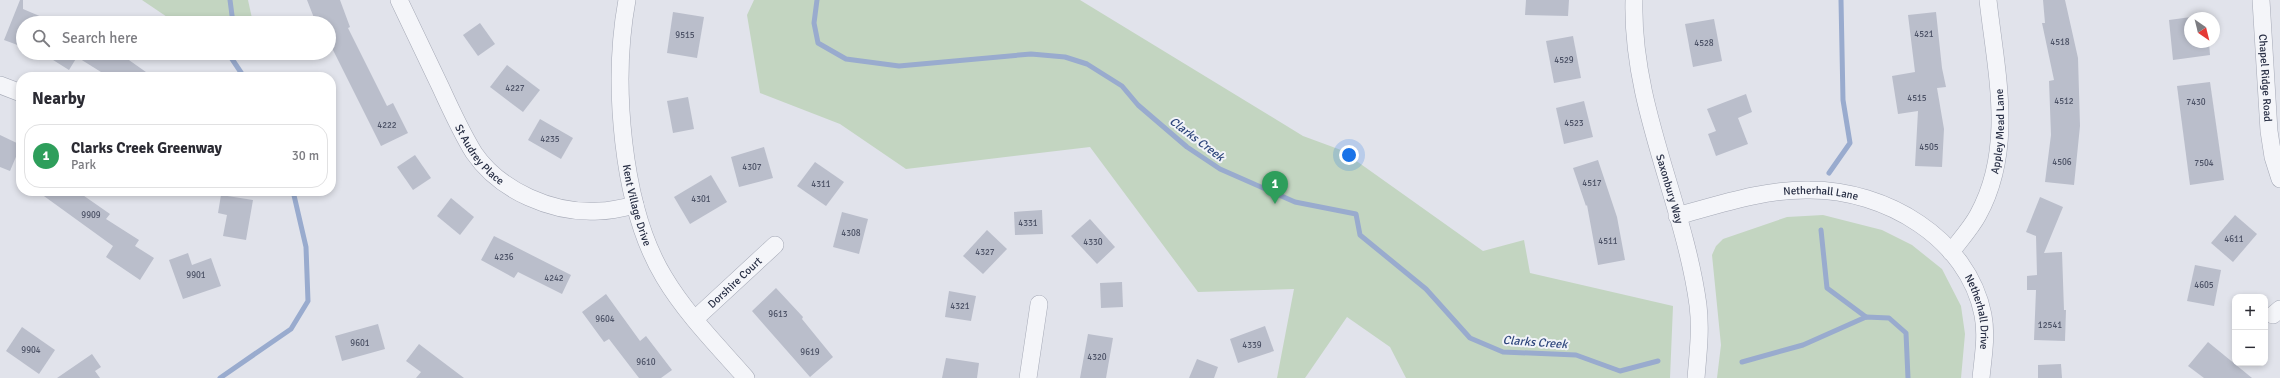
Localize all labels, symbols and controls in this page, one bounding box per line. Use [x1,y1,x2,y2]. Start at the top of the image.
north arrow [2184,12,2220,48]
search box [16,16,336,60]
icon: search [30,27,52,49]
text: Search here [62,29,138,47]
house number: 4521 [1914,29,1934,40]
house number: 9515 [675,30,695,41]
street label: Chapel Ridge Road [2256,34,2274,122]
house number: 4518 [2050,37,2070,48]
house number: 4528 [1694,38,1714,49]
house number: 4529 [1554,55,1574,66]
house number: 4227 [505,83,525,94]
text: Nearby [32,88,85,109]
street label: Appley Mead Lane [1988,88,2007,175]
house number: 4515 [1907,93,1927,104]
house number: 4512 [2054,96,2074,107]
house number: 7430 [2186,97,2206,108]
water label: Clarks Creek [1166,114,1228,165]
house number: 4523 [1564,118,1584,129]
house number: 4222 [377,120,397,131]
street label: St Audrey Place [452,122,506,188]
house number: 4235 [540,134,560,145]
text: Clarks Creek Greenway [71,139,222,157]
house number: 4505 [1919,142,1939,153]
your location [1339,145,1359,165]
text: 1 [42,148,50,164]
text: 30 m [292,148,319,164]
street label: Saxonbury Way [1653,153,1686,226]
text: Park [71,157,96,173]
house number: 4506 [2052,157,2072,168]
house number: 7504 [2194,158,2214,169]
house number: 4307 [742,162,762,173]
street label: Kent Village Drive [620,163,654,248]
pin: 1 [1262,171,1288,204]
house number: 4517 [1582,178,1602,189]
house number: 4311 [811,179,831,190]
street label: Netherhall Lane [1783,184,1860,203]
house number: 4301 [691,194,711,205]
house number: 9909 [81,210,101,221]
house number: 4331 [1018,218,1038,229]
house number: 4308 [841,228,861,239]
house number: 4611 [2224,234,2244,245]
house number: 4511 [1598,236,1618,247]
house number: 4330 [1083,237,1103,248]
house number: 4327 [975,247,995,258]
house number: 4236 [494,252,514,263]
street label: Dorshire Court [705,254,765,311]
house number: 9901 [186,270,206,281]
street label: Netherhall Drive [1962,272,1991,350]
house number: 4242 [544,273,564,284]
house number: 4605 [2194,280,2214,291]
map controls [2232,294,2268,366]
button: + [2232,294,2268,330]
house number: 4321 [950,301,970,312]
house number: 9613 [768,309,788,320]
house number: 9604 [595,314,615,325]
house number: 12541 [2038,320,2062,331]
button: − [2232,330,2268,366]
water label: Clarks Creek [1502,333,1569,352]
house number: 9601 [350,338,370,349]
house number: 4339 [1242,340,1262,351]
house number: 9904 [21,345,41,356]
house number: 9619 [800,347,820,358]
house number: 4320 [1087,352,1107,363]
house number: 9610 [636,357,656,368]

